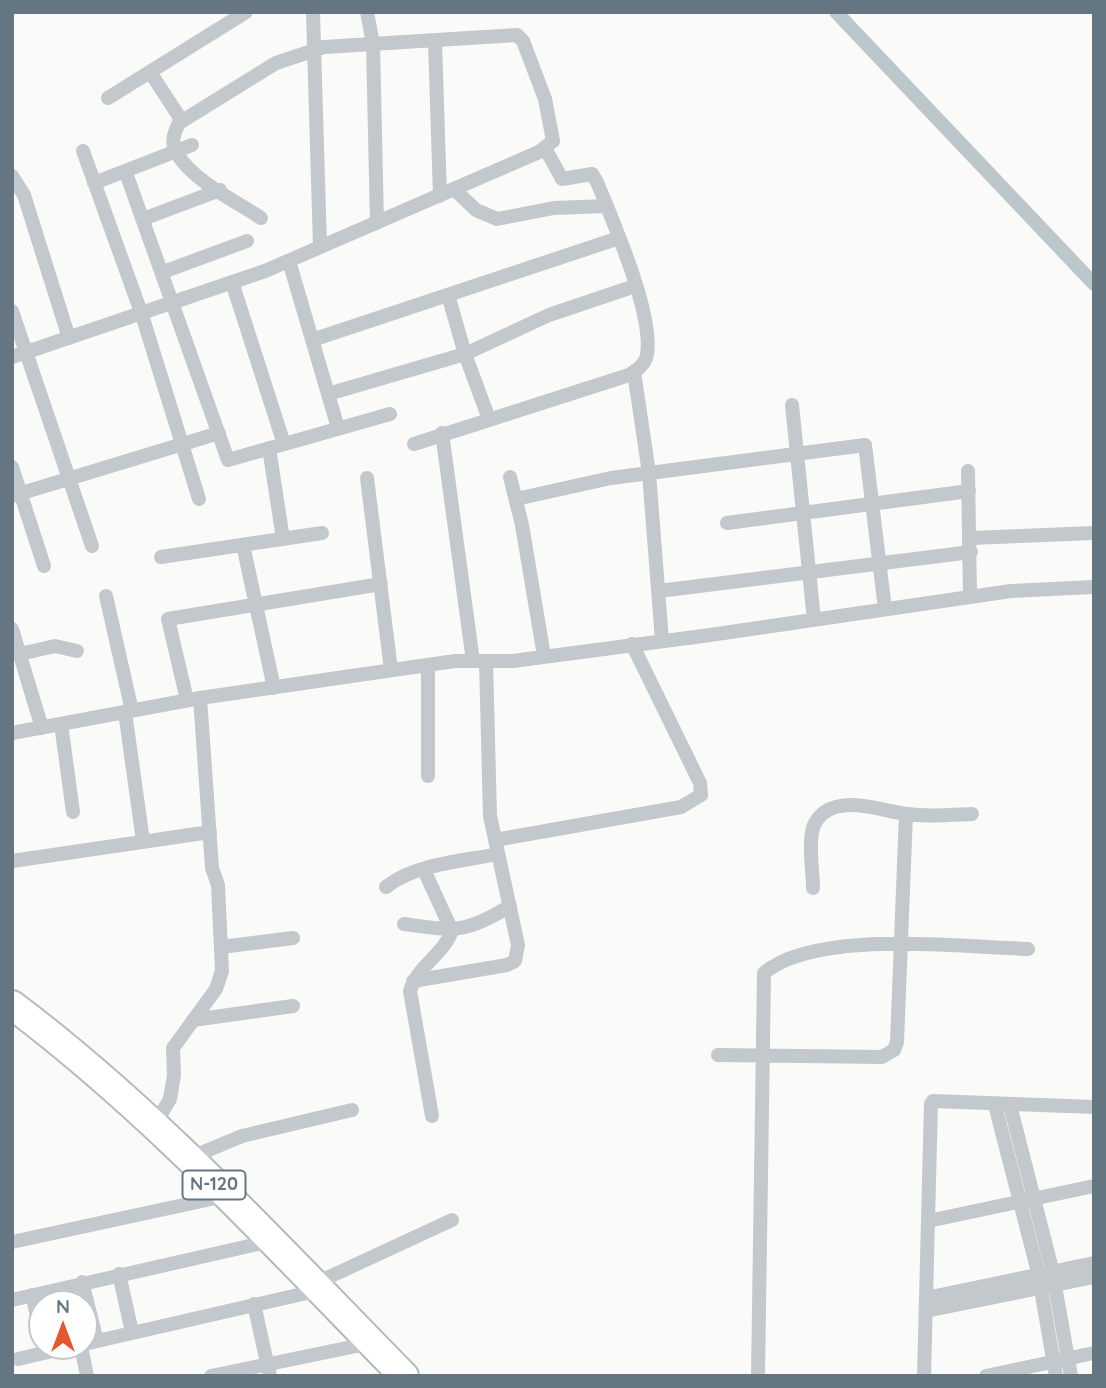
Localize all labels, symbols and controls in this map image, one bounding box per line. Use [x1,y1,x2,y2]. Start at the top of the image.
road number: N-120 [182,1170,246,1200]
north arrow [28,1290,98,1360]
text: N [56,1294,70,1318]

